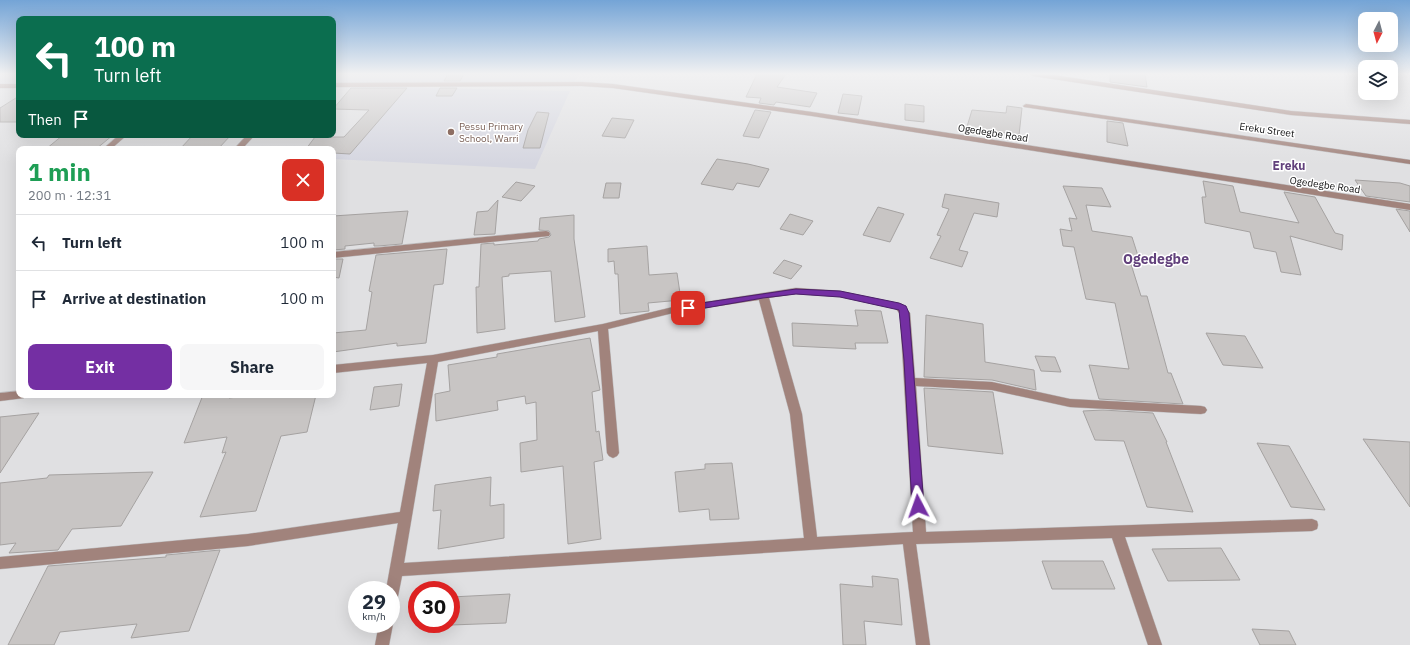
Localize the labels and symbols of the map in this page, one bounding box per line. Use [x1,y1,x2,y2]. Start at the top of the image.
north arrow [1358,12,1398,52]
place label: Pessu Primary School, Warri [459,120,523,145]
street label: Ereku Street [1239,120,1296,140]
street label: Ogedegbe Road [957,121,1029,145]
marker: Pessu Primary School, Warri [446,127,456,137]
district label: Ereku [1273,158,1305,173]
street label: Ogedegbe Road [1289,174,1361,196]
district label: Ogedegbe [1123,250,1189,268]
pin [671,291,705,325]
position arrow [897,485,939,527]
speed limit sign: 30 [408,581,460,633]

